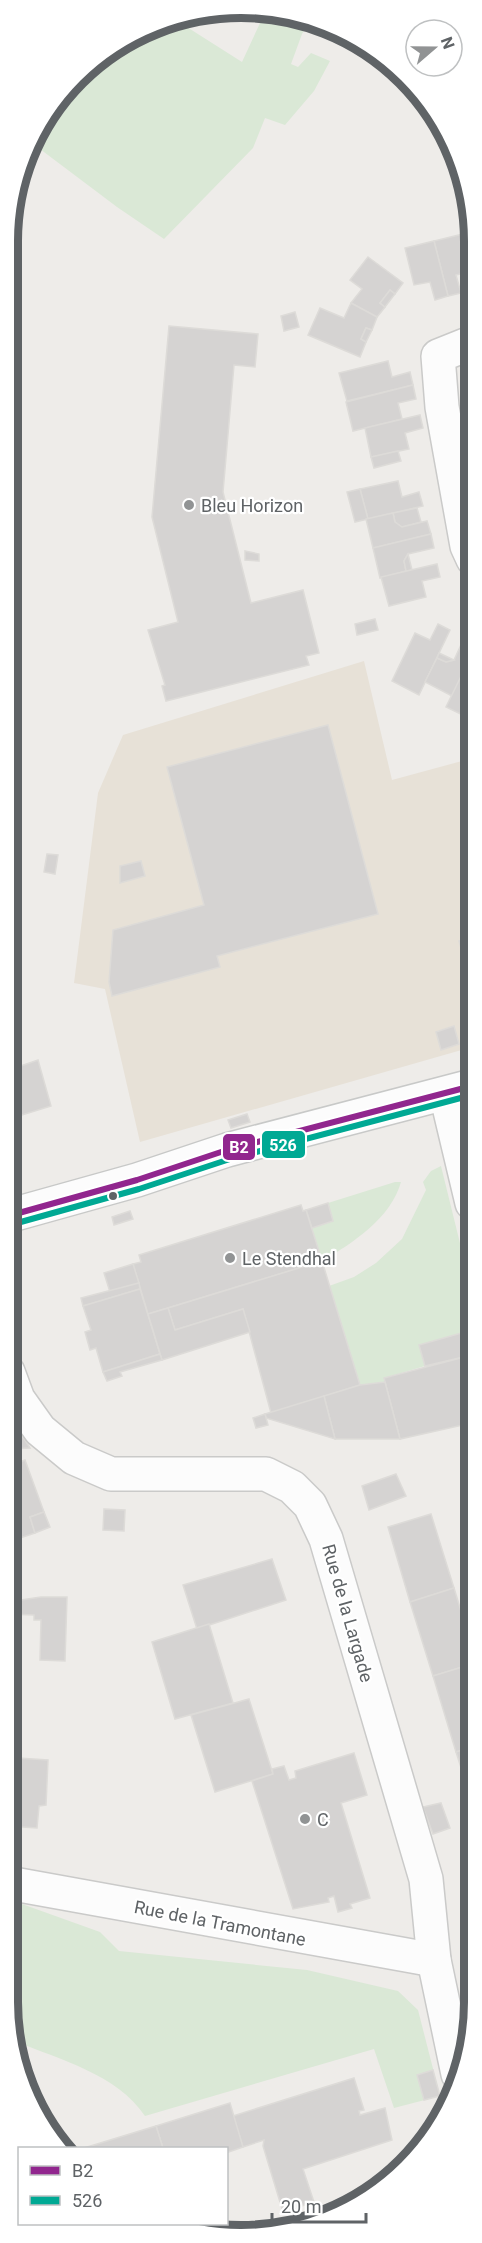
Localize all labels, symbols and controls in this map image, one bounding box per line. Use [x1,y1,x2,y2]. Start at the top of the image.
north arrow [404,18,464,78]
text: N [437,34,458,52]
place label: Bleu Horizon [201,495,303,516]
marker: Bleu Horizon [182,498,196,512]
line badge: 526 [261,1130,306,1159]
line badge: B2 [222,1133,256,1161]
text: 526 [269,1136,297,1155]
text: B2 [229,1138,249,1157]
unlabelled marker [107,1190,119,1202]
place label: Le Stendhal [242,1248,336,1269]
marker: Le Stendhal [223,1251,237,1265]
street label: Rue de la Largade [318,1541,378,1685]
place label: C [317,1809,329,1830]
marker: C [298,1812,312,1826]
street label: Rue de la Tramontane [132,1896,308,1950]
legend [18,2147,228,2225]
text: B2 [72,2160,93,2181]
scale bar [272,2186,366,2224]
text: 526 [72,2190,102,2211]
text: 20 m [281,2196,321,2217]

